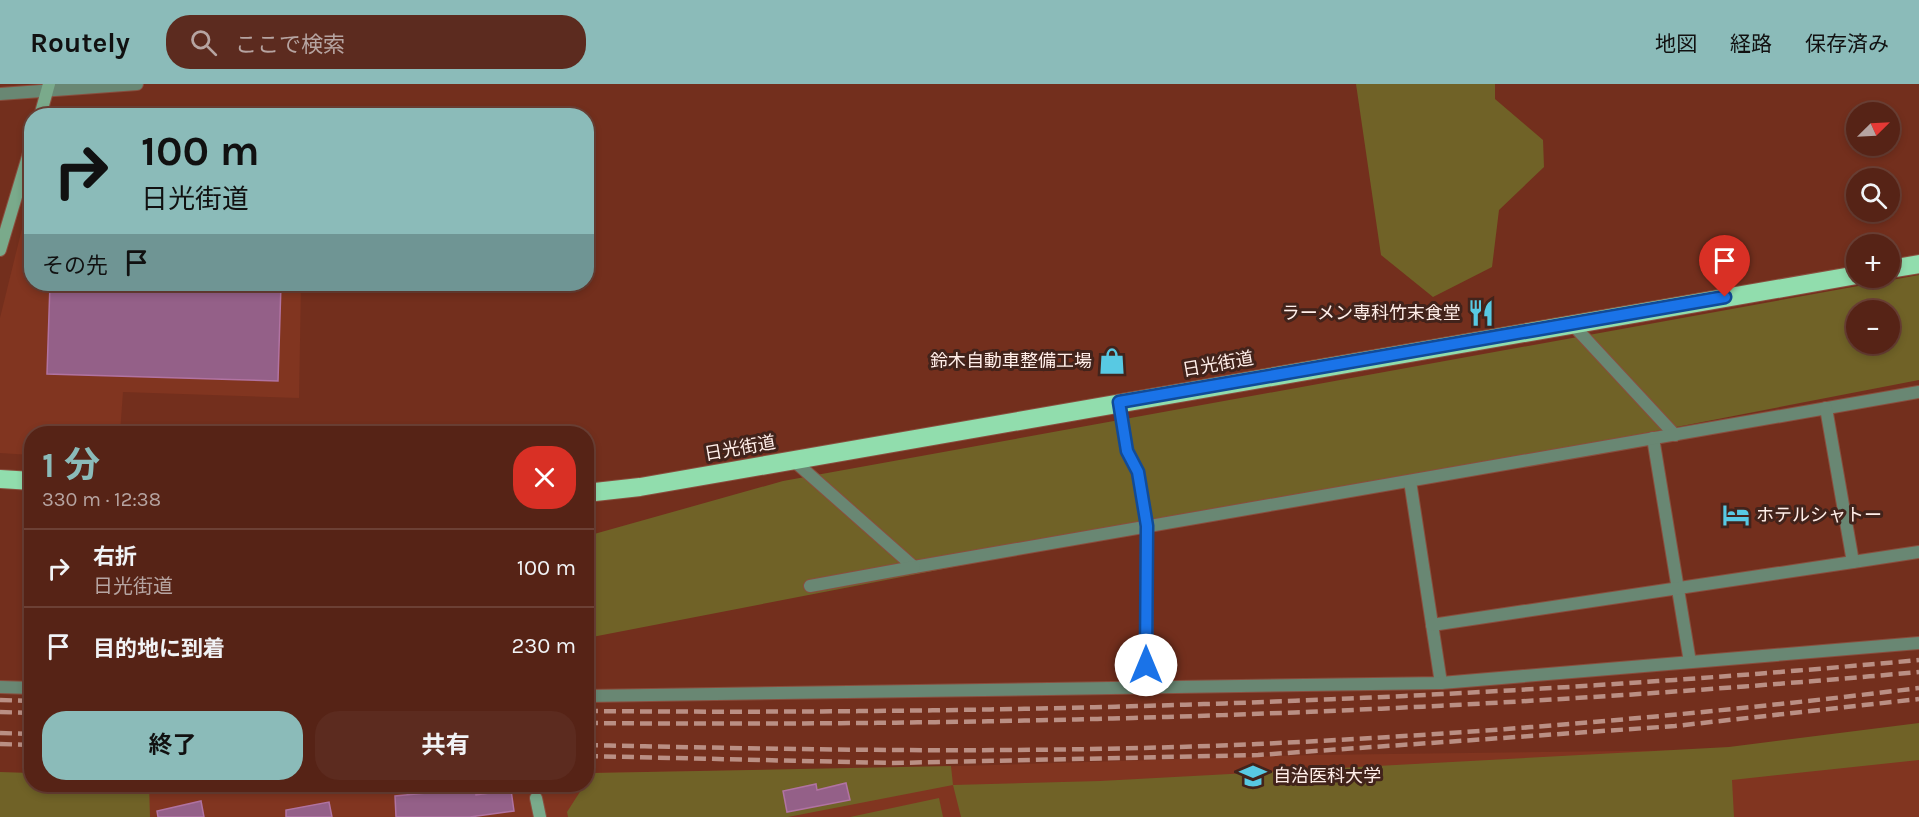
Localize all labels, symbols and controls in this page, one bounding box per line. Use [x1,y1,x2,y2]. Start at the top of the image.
search box [166,15,586,69]
text: Routely [30,26,130,59]
icon: search [187,26,220,59]
text: ここで検索 [235,32,345,58]
text: 地図 [1655,32,1697,56]
text: 経路 [1730,32,1772,56]
text: 保存済み [1805,32,1889,56]
north arrow [1846,102,1900,156]
map controls [1846,102,1900,354]
text: 100 m [141,126,260,176]
icon: right [42,132,120,210]
button: search [1846,168,1900,222]
text: 日光街道 [141,183,249,215]
button: + [1846,234,1900,288]
pin [1699,235,1750,297]
icon: arrive [1708,244,1741,277]
icon: arrive [120,246,153,279]
text: その先 [42,253,108,279]
restaurant icon: ラーメン専科竹末食堂 [1466,298,1496,328]
button: − [1846,300,1900,354]
place label: ラーメン専科竹末食堂 [1282,302,1461,324]
shop icon: 鈴木自動車整備工場 [1097,346,1127,376]
street label: 日光街道 [1181,347,1255,381]
place label: 鈴木自動車整備工場 [930,350,1092,372]
street label: 日光街道 [703,431,777,465]
text: 1 分 [42,444,100,486]
button: close [513,446,576,509]
text: 330 m · 12:38 [42,488,161,511]
hotel icon: ホテルシャトー [1721,500,1751,530]
place label: ホテルシャトー [1756,504,1882,526]
text: 右折 [93,544,137,570]
icon: right [42,552,75,585]
text: 100 m [517,555,576,581]
text: 日光街道 [93,575,173,598]
icon: arrive [42,630,75,663]
text: 230 m [511,633,576,659]
position arrow [1114,633,1178,697]
text: 目的地に到着 [93,636,225,662]
button: 終了 [42,711,303,780]
button: 共有 [315,711,576,780]
school or university icon: 自治医科大学 [1238,761,1268,791]
place label: 自治医科大学 [1273,765,1381,787]

